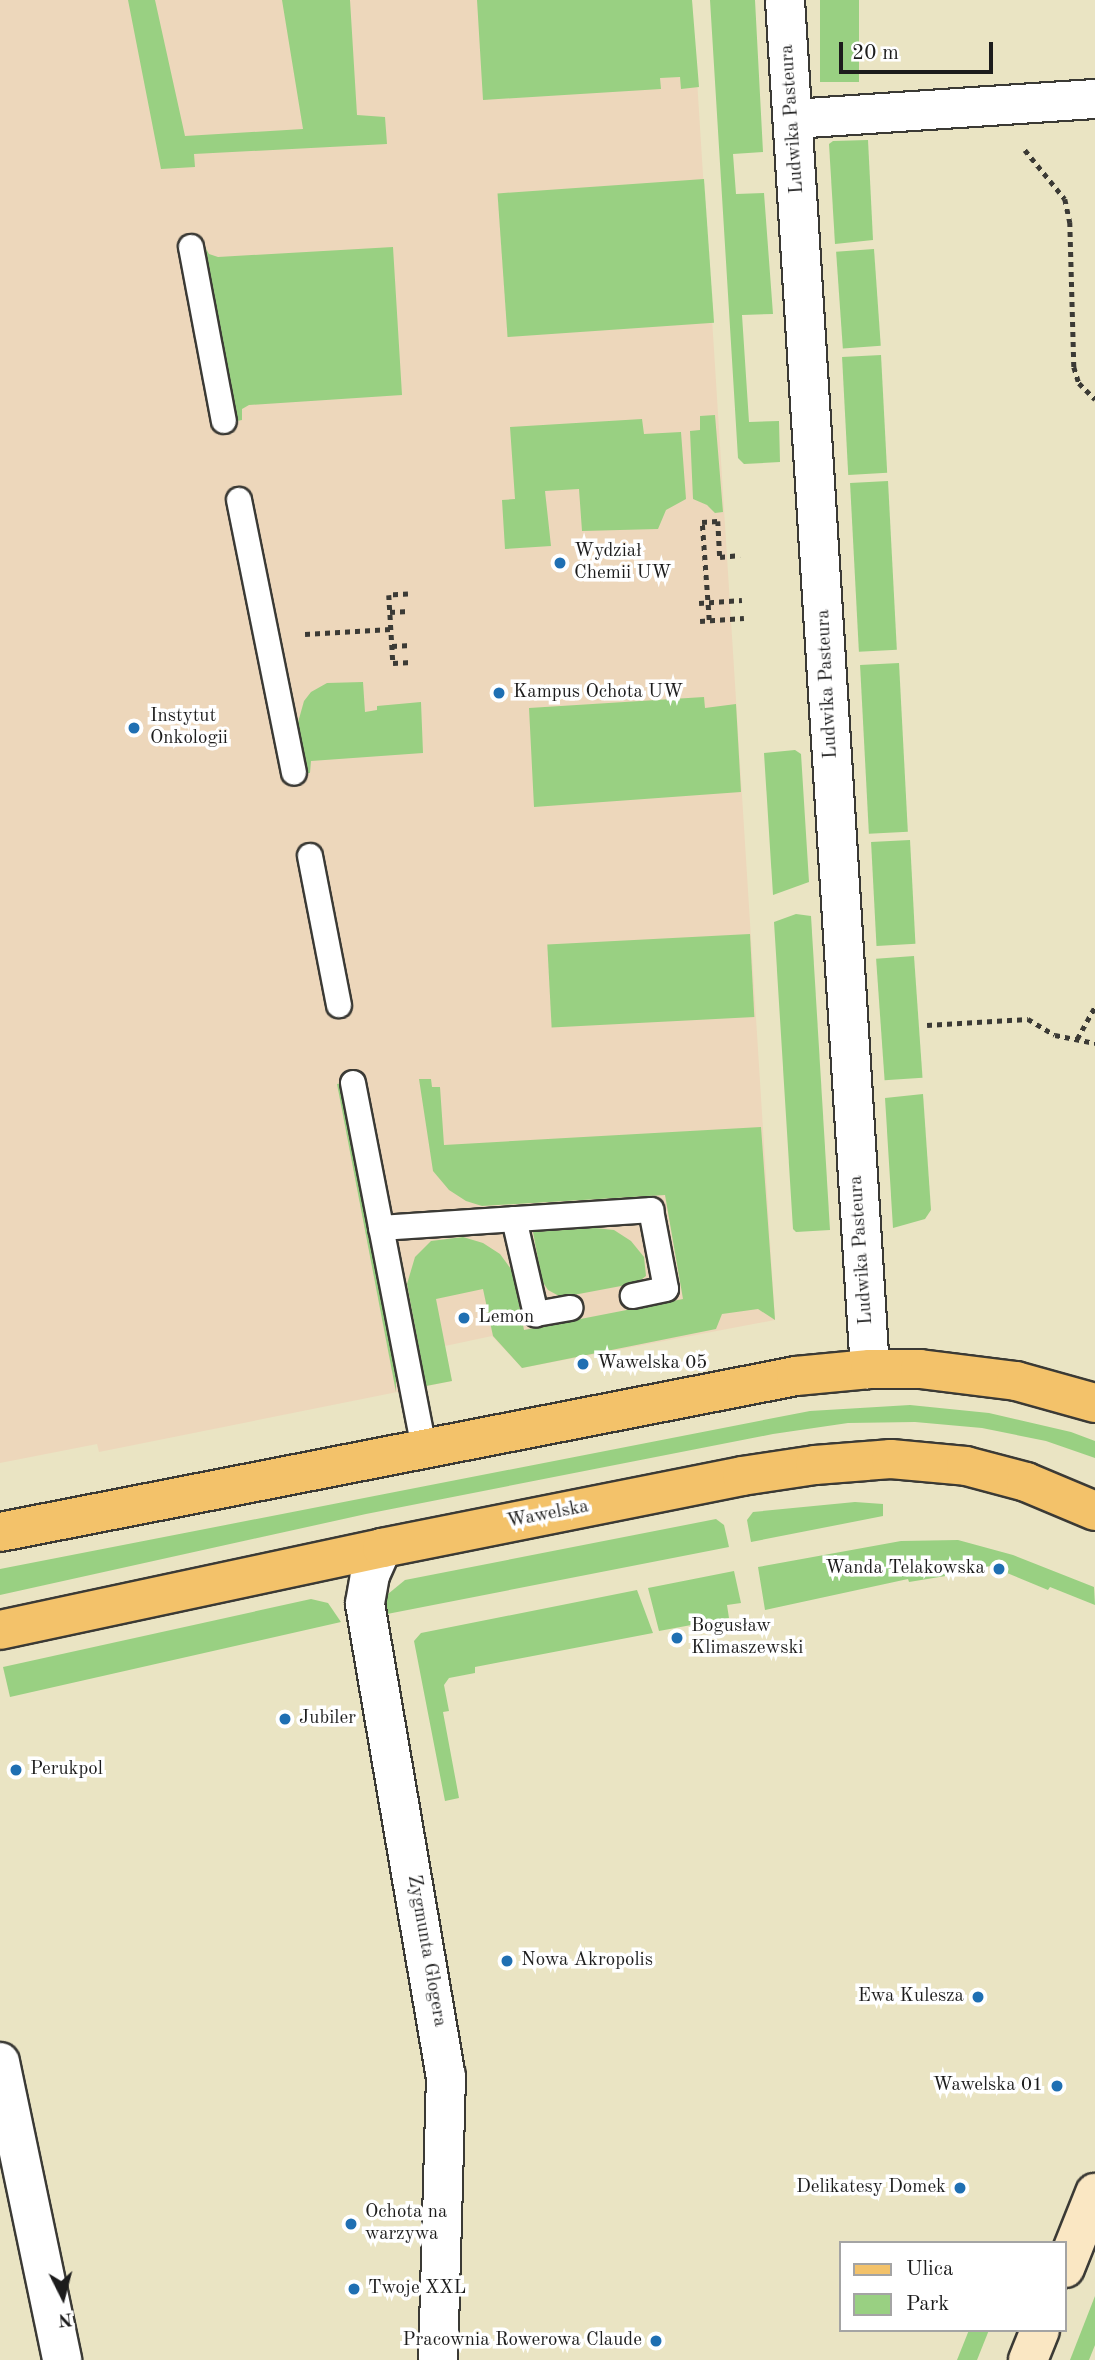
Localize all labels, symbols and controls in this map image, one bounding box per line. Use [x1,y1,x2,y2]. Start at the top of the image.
scale bar [843,28,997,72]
text: 20 m [852,43,899,64]
street label: Ludwika Pasteura [776,44,810,194]
place label: Wydział Chemii UW [574,541,672,585]
marker: Wydział Chemii UW [552,555,568,571]
street label: Ludwika Pasteura [813,609,843,759]
place label: Kampus Ochota UW [513,682,683,704]
marker: Kampus Ochota UW [491,685,507,701]
place label: Instytut Onkologii [150,706,228,750]
marker: Instytut Onkologii [124,718,144,738]
street label: Ludwika Pasteura [845,1175,879,1325]
place label: Lemon [478,1307,534,1329]
marker: Lemon [456,1310,472,1326]
place label: Wawelska 05 [597,1353,707,1375]
marker: Wawelska 05 [575,1356,591,1372]
street label: Wawelska [505,1496,591,1534]
place label: Wanda Telakowska [825,1558,985,1580]
marker: Wanda Telakowska [991,1561,1007,1577]
place label: Bogusław Klimaszewski [691,1616,803,1660]
marker: Bogusław Klimaszewski [669,1630,685,1646]
place label: Jubiler [299,1708,356,1730]
marker: Jubiler [277,1711,293,1727]
place label: Perukpol [30,1759,103,1781]
marker: Perukpol [8,1762,24,1778]
street label: Zygmunta Glogera [401,1873,451,2029]
place label: Nowa Akropolis [521,1950,653,1972]
marker: Nowa Akropolis [499,1953,515,1969]
place label: Ewa Kulesza [858,1986,964,2008]
marker: Ewa Kulesza [970,1989,986,2005]
place label: Wawelska 01 [933,2075,1043,2097]
marker: Wawelska 01 [1049,2078,1065,2094]
place label: Delikatesy Domek [796,2177,946,2199]
marker: Delikatesy Domek [952,2180,968,2196]
place label: Ochota na warzywa [365,2202,447,2246]
marker: Ochota na warzywa [343,2216,359,2232]
legend [839,2241,1067,2332]
text: Ulica [906,2259,953,2280]
north arrow [28,2262,98,2332]
place label: Twoje XXL [368,2278,466,2300]
marker: Twoje XXL [346,2281,362,2297]
text: Park [906,2294,949,2315]
text: N [57,2308,73,2329]
place label: Pracownia Rowerowa Claude [403,2330,642,2352]
marker: Pracownia Rowerowa Claude [648,2333,664,2349]

